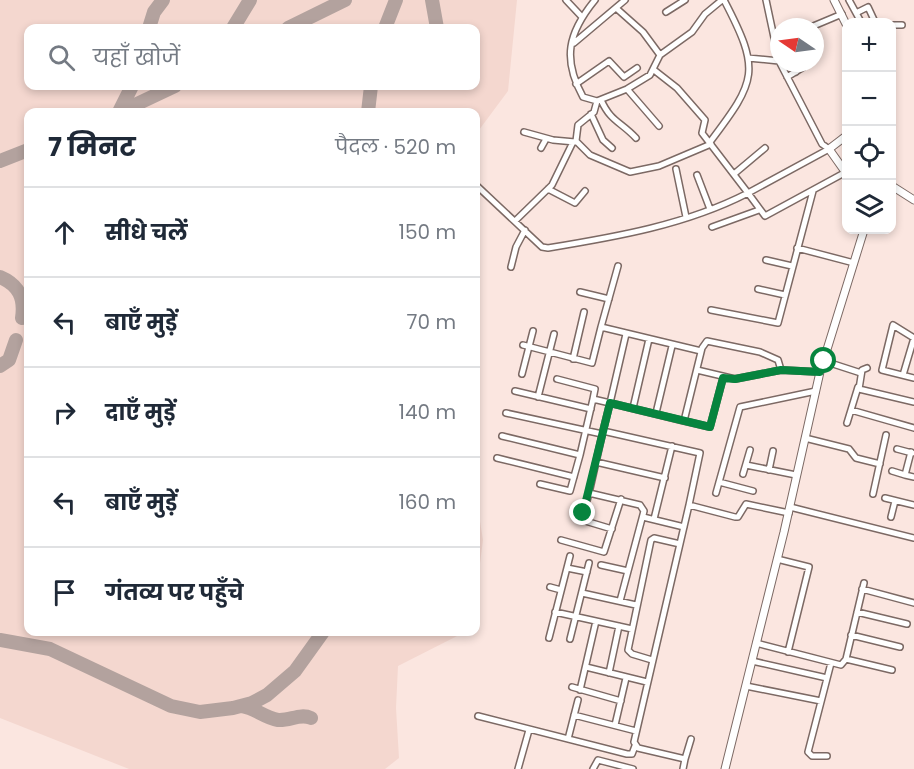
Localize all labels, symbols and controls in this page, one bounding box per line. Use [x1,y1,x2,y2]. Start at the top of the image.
north arrow [770,18,824,72]
map controls [842,18,896,234]
button: + [842,18,896,72]
search box [24,24,480,90]
icon: search [45,41,78,74]
text: यहाँ खोजें [93,42,180,73]
button: − [842,72,896,126]
button: locate [842,126,896,180]
text: 7 मिनट [48,129,136,165]
text: पैदल · 520 m [335,133,456,161]
button: layers [842,180,896,234]
icon: ahead [48,216,81,249]
text: सीधे चलें [105,217,188,248]
text: 150 m [399,218,456,246]
icon: left [48,306,81,339]
text: बाएँ मुड़ें [105,307,177,338]
text: 70 m [407,308,456,336]
route start [810,347,836,373]
icon: right [48,396,81,429]
text: दाएँ मुड़ें [105,397,176,428]
text: 140 m [399,398,456,426]
icon: left [48,486,81,519]
text: बाएँ मुड़ें [105,487,177,518]
text: 160 m [398,488,456,516]
route end [569,499,595,525]
icon: arrive [48,576,81,609]
text: गंतव्य पर पहुँचे [105,577,244,608]

